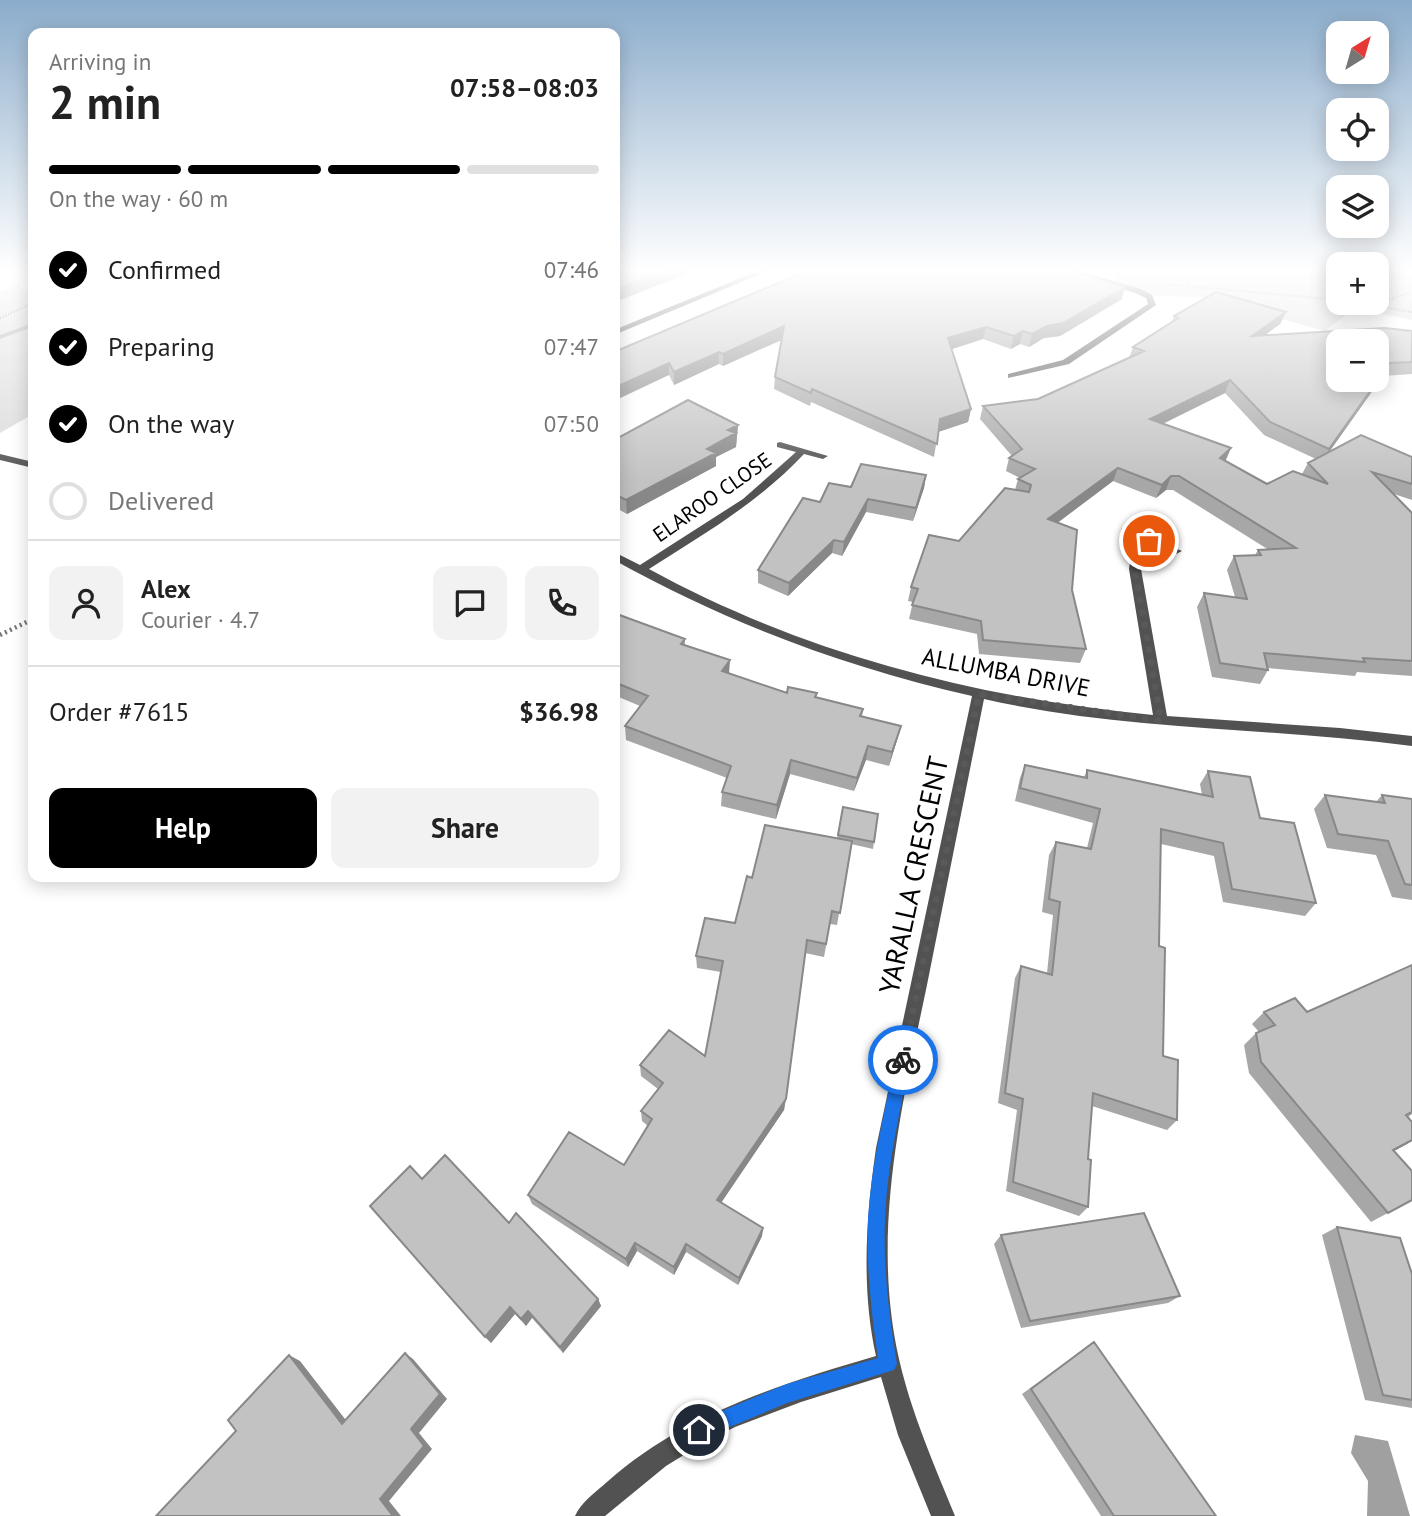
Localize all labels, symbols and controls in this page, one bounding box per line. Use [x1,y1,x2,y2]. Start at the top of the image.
north arrow [1326,21,1390,84]
map controls [1326,21,1389,392]
text: Arriving in [49,47,151,76]
text: 07:58–08:03 [450,71,599,104]
text: 2 min [49,72,161,132]
button: locate [1326,98,1389,161]
button: layers [1326,175,1389,238]
text: On the way · 60 m [49,184,228,213]
icon: check [49,251,87,289]
button: + [1326,252,1389,315]
text: Confirmed [108,253,221,286]
text: 07:46 [544,255,599,284]
icon: check [49,328,87,366]
button: − [1326,329,1389,392]
text: Preparing [108,330,215,363]
text: 07:47 [544,332,599,361]
icon: check [49,405,87,443]
text: On the way [108,407,234,440]
text: 07:50 [544,409,599,438]
street label: ELAROO CLOSE [647,446,777,548]
text: Delivered [108,484,214,517]
pin [1119,511,1179,571]
icon: bag [1130,522,1168,560]
button: person [49,566,123,640]
button: chat [433,566,507,640]
button: phone [525,566,599,640]
text: Alex [141,572,191,605]
text: Courier · 4.7 [141,605,260,634]
street label: ALLUMBA DRIVE [919,641,1093,703]
text: Order #7615 [49,695,189,728]
text: $36.98 [519,695,599,728]
street label: YARALLA CRESCENT [870,752,956,997]
button: Help [49,788,317,868]
button: Share [331,788,599,868]
courier [868,1025,938,1095]
icon: bike [884,1041,922,1079]
pin [669,1400,729,1460]
icon: home [680,1411,718,1449]

